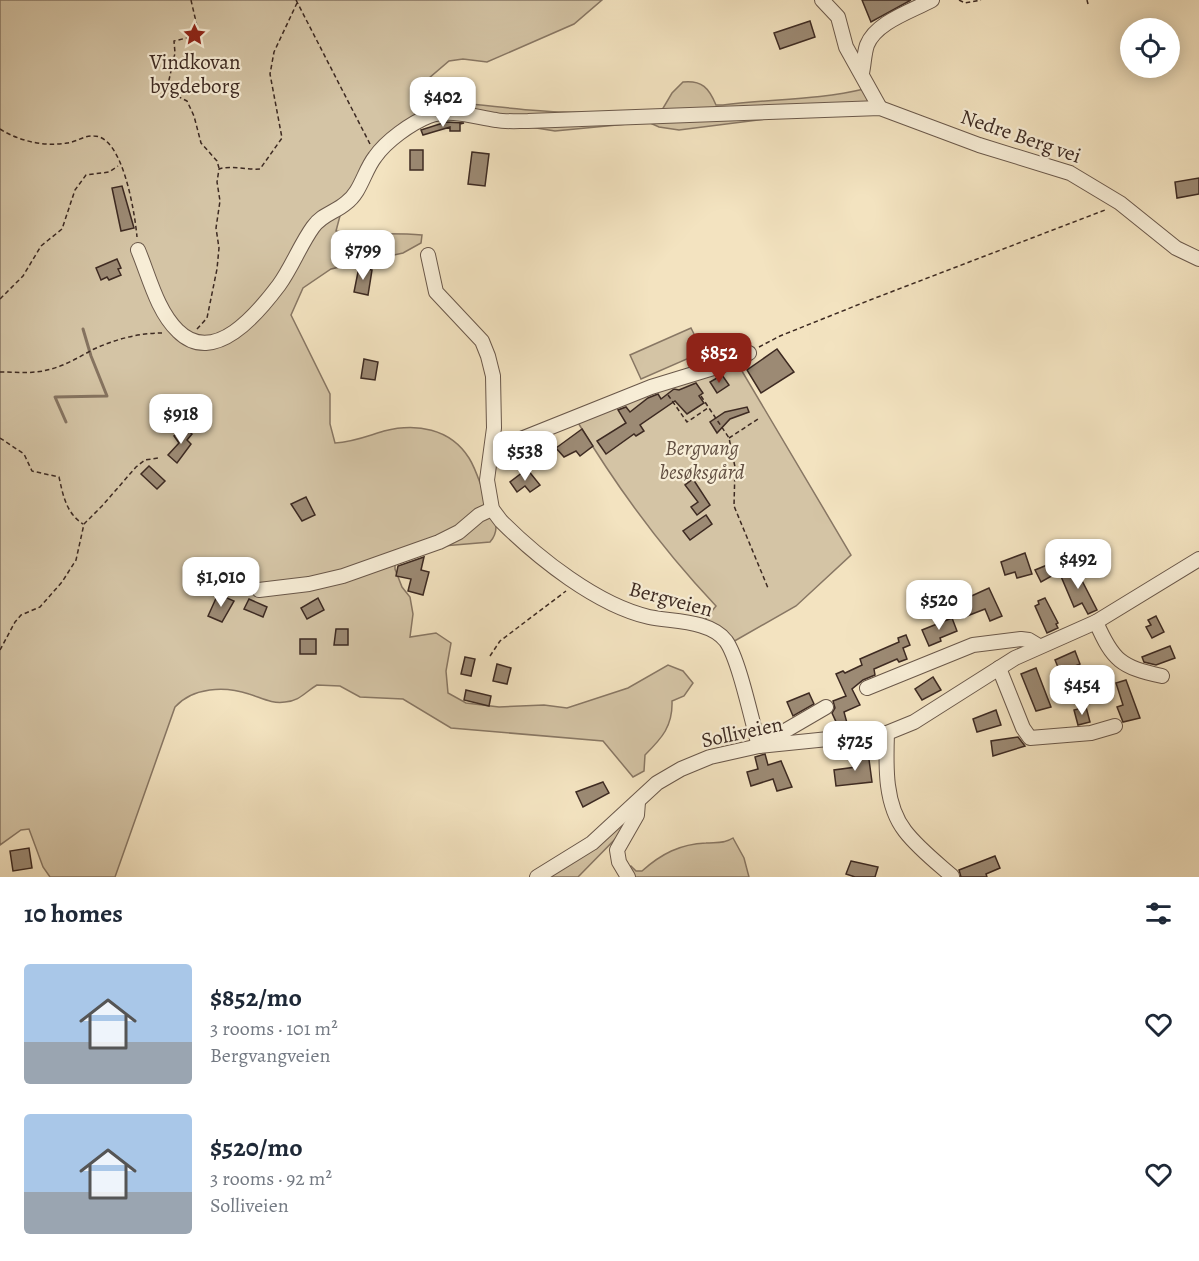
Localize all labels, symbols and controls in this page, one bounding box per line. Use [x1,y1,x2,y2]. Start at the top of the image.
map controls [1120,18,1180,78]
button: locate [1120,18,1180,78]
place icon: Vindkovan bygdeborg [182,21,208,47]
place label: Vindkovan bygdeborg [148,48,241,100]
pin: $402 [407,77,479,128]
text: $402 [424,83,462,110]
street label: Nedre Berg vei [957,102,1085,170]
pin: $799 [327,230,399,281]
text: $799 [345,236,381,263]
pin: $852 [683,333,755,384]
text: $852 [700,339,738,366]
pin: $918 [145,394,217,445]
text: $918 [163,400,199,427]
pin: $538 [489,431,561,482]
park label: Bergvang besøksgård [660,434,745,486]
text: $538 [507,437,543,464]
pin: $492 [1042,539,1114,590]
text: $492 [1059,545,1097,572]
pin: $1,010 [172,557,270,608]
text: $1,010 [196,563,246,590]
street label: Bergveien [626,574,716,624]
pin: $520 [903,580,975,631]
text: $520 [920,586,958,613]
pin: $454 [1046,665,1118,716]
text: $454 [1064,671,1100,698]
street label: Solliveien [699,710,785,754]
pin: $725 [819,721,891,772]
text: $725 [837,727,873,754]
text: 10 homes [24,896,123,931]
icon: filters [1142,897,1175,930]
text: $852/mo [210,980,302,1015]
icon: home [72,988,144,1060]
icon: heart [1142,1008,1175,1041]
text: 3 rooms · 101 m² [210,1015,338,1042]
text: Bergvangveien [210,1042,330,1069]
text: $520/mo [210,1130,303,1165]
icon: home [72,1138,144,1210]
icon: heart [1142,1158,1175,1191]
text: 3 rooms · 92 m² [210,1165,332,1192]
text: Solliveien [210,1192,289,1219]

